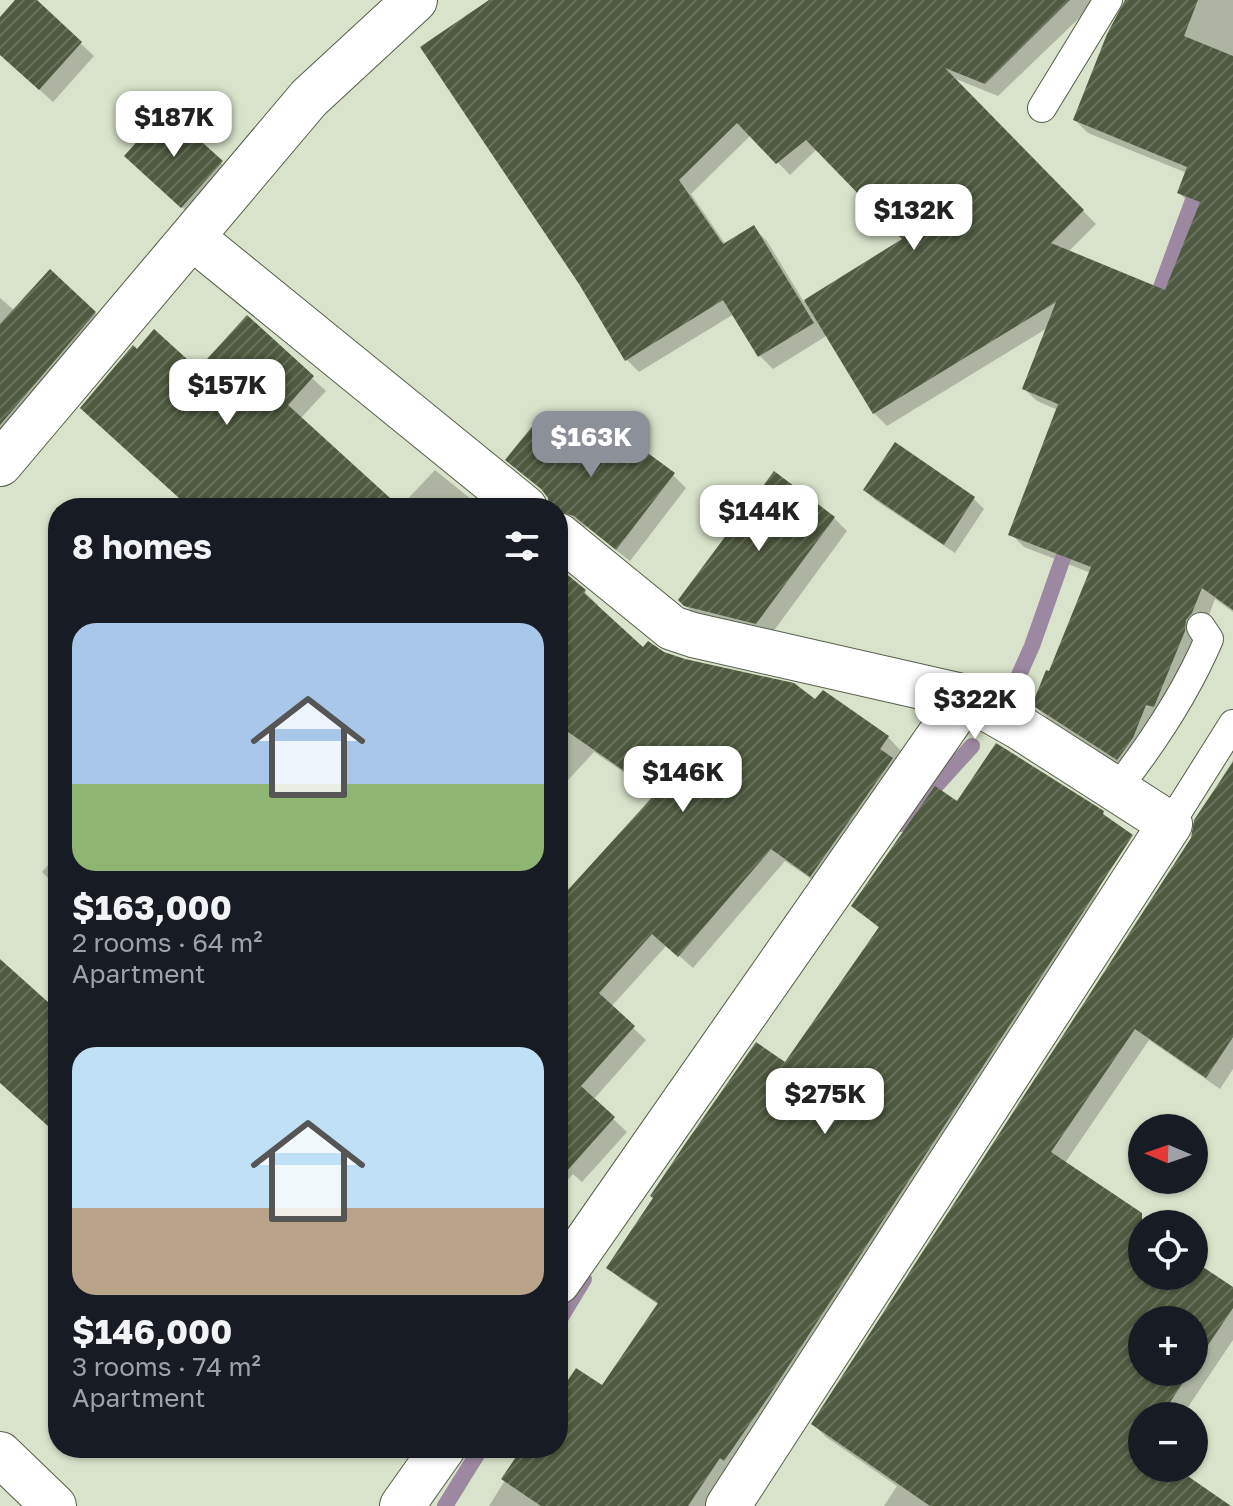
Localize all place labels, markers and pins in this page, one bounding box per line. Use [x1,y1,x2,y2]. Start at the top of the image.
pin: $187K [118,91,230,159]
pin: $132K [858,184,970,252]
pin: $157K [171,359,283,427]
pin: $163K [535,411,647,479]
pin: $144K [703,485,815,553]
pin: $322K [919,673,1031,741]
pin: $146K [627,746,739,814]
pin: $275K [769,1068,881,1136]

